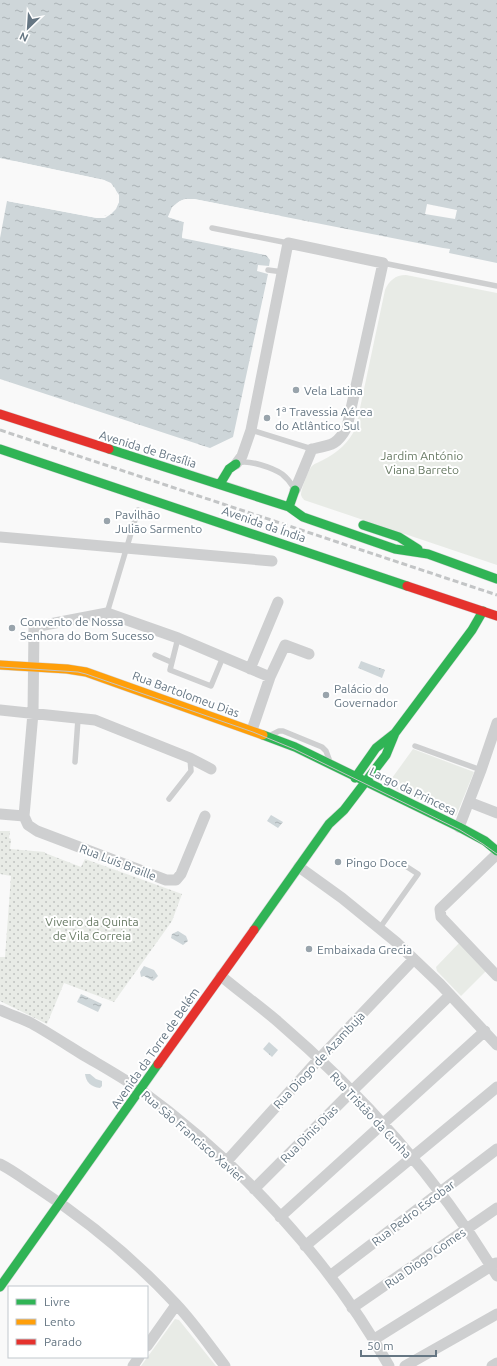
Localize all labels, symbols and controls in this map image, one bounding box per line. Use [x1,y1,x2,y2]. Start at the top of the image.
north arrow [8,8,48,48]
text: N [18,30,30,44]
place label: Vela Latina [304,384,363,397]
marker: Vela Latina [291,385,301,395]
place label: 1ª Travessia Aérea do Atlântico Sul [275,405,373,432]
marker: 1ª Travessia Aérea do Atlântico Sul [262,413,272,423]
street label: Avenida de Brasília [98,428,198,470]
park label: Jardim António Viana Barreto [381,449,463,476]
street label: Avenida da Índia [220,504,308,544]
place label: Pavilhão Julião Sarmento [115,508,202,535]
marker: Pavilhão Julião Sarmento [102,516,112,526]
place label: Convento de Nossa Senhora do Bom Sucesso [20,615,154,642]
marker: Convento de Nossa Senhora do Bom Sucesso [7,623,17,633]
street label: Rua Bartolomeu Dias [131,669,241,719]
place label: Palácio do Governador [334,682,398,709]
marker: Palácio do Governador [321,690,331,700]
street label: Largo da Princesa [368,764,458,818]
street label: Rua Luís Braille [78,841,158,883]
place label: Pingo Doce [346,856,407,869]
marker: Pingo Doce [333,857,343,867]
park label: Viveiro da Quinta de Vila Correia [45,915,139,942]
place label: Embaixada Grecia [317,943,412,956]
marker: Embaixada Grecia [304,944,314,954]
street label: Avenida da Torre de Belém [108,985,202,1111]
street label: Rua Diogo de Azambuja [271,1009,367,1111]
street label: Rua Tristão da Cunha [328,1069,414,1161]
street label: Rua São Francisco Xavier [139,1088,247,1184]
street label: Rua Dinis Dias [278,1103,340,1165]
street label: Rua Pedro Escobar [369,1177,457,1248]
street label: Rua Diogo Gomes [382,1225,468,1291]
legend [8,1286,148,1358]
text: Livre [44,1295,70,1308]
text: Lento [44,1315,75,1328]
scale bar [361,1332,436,1358]
text: Parado [44,1335,82,1348]
text: 50 m [367,1339,394,1352]

